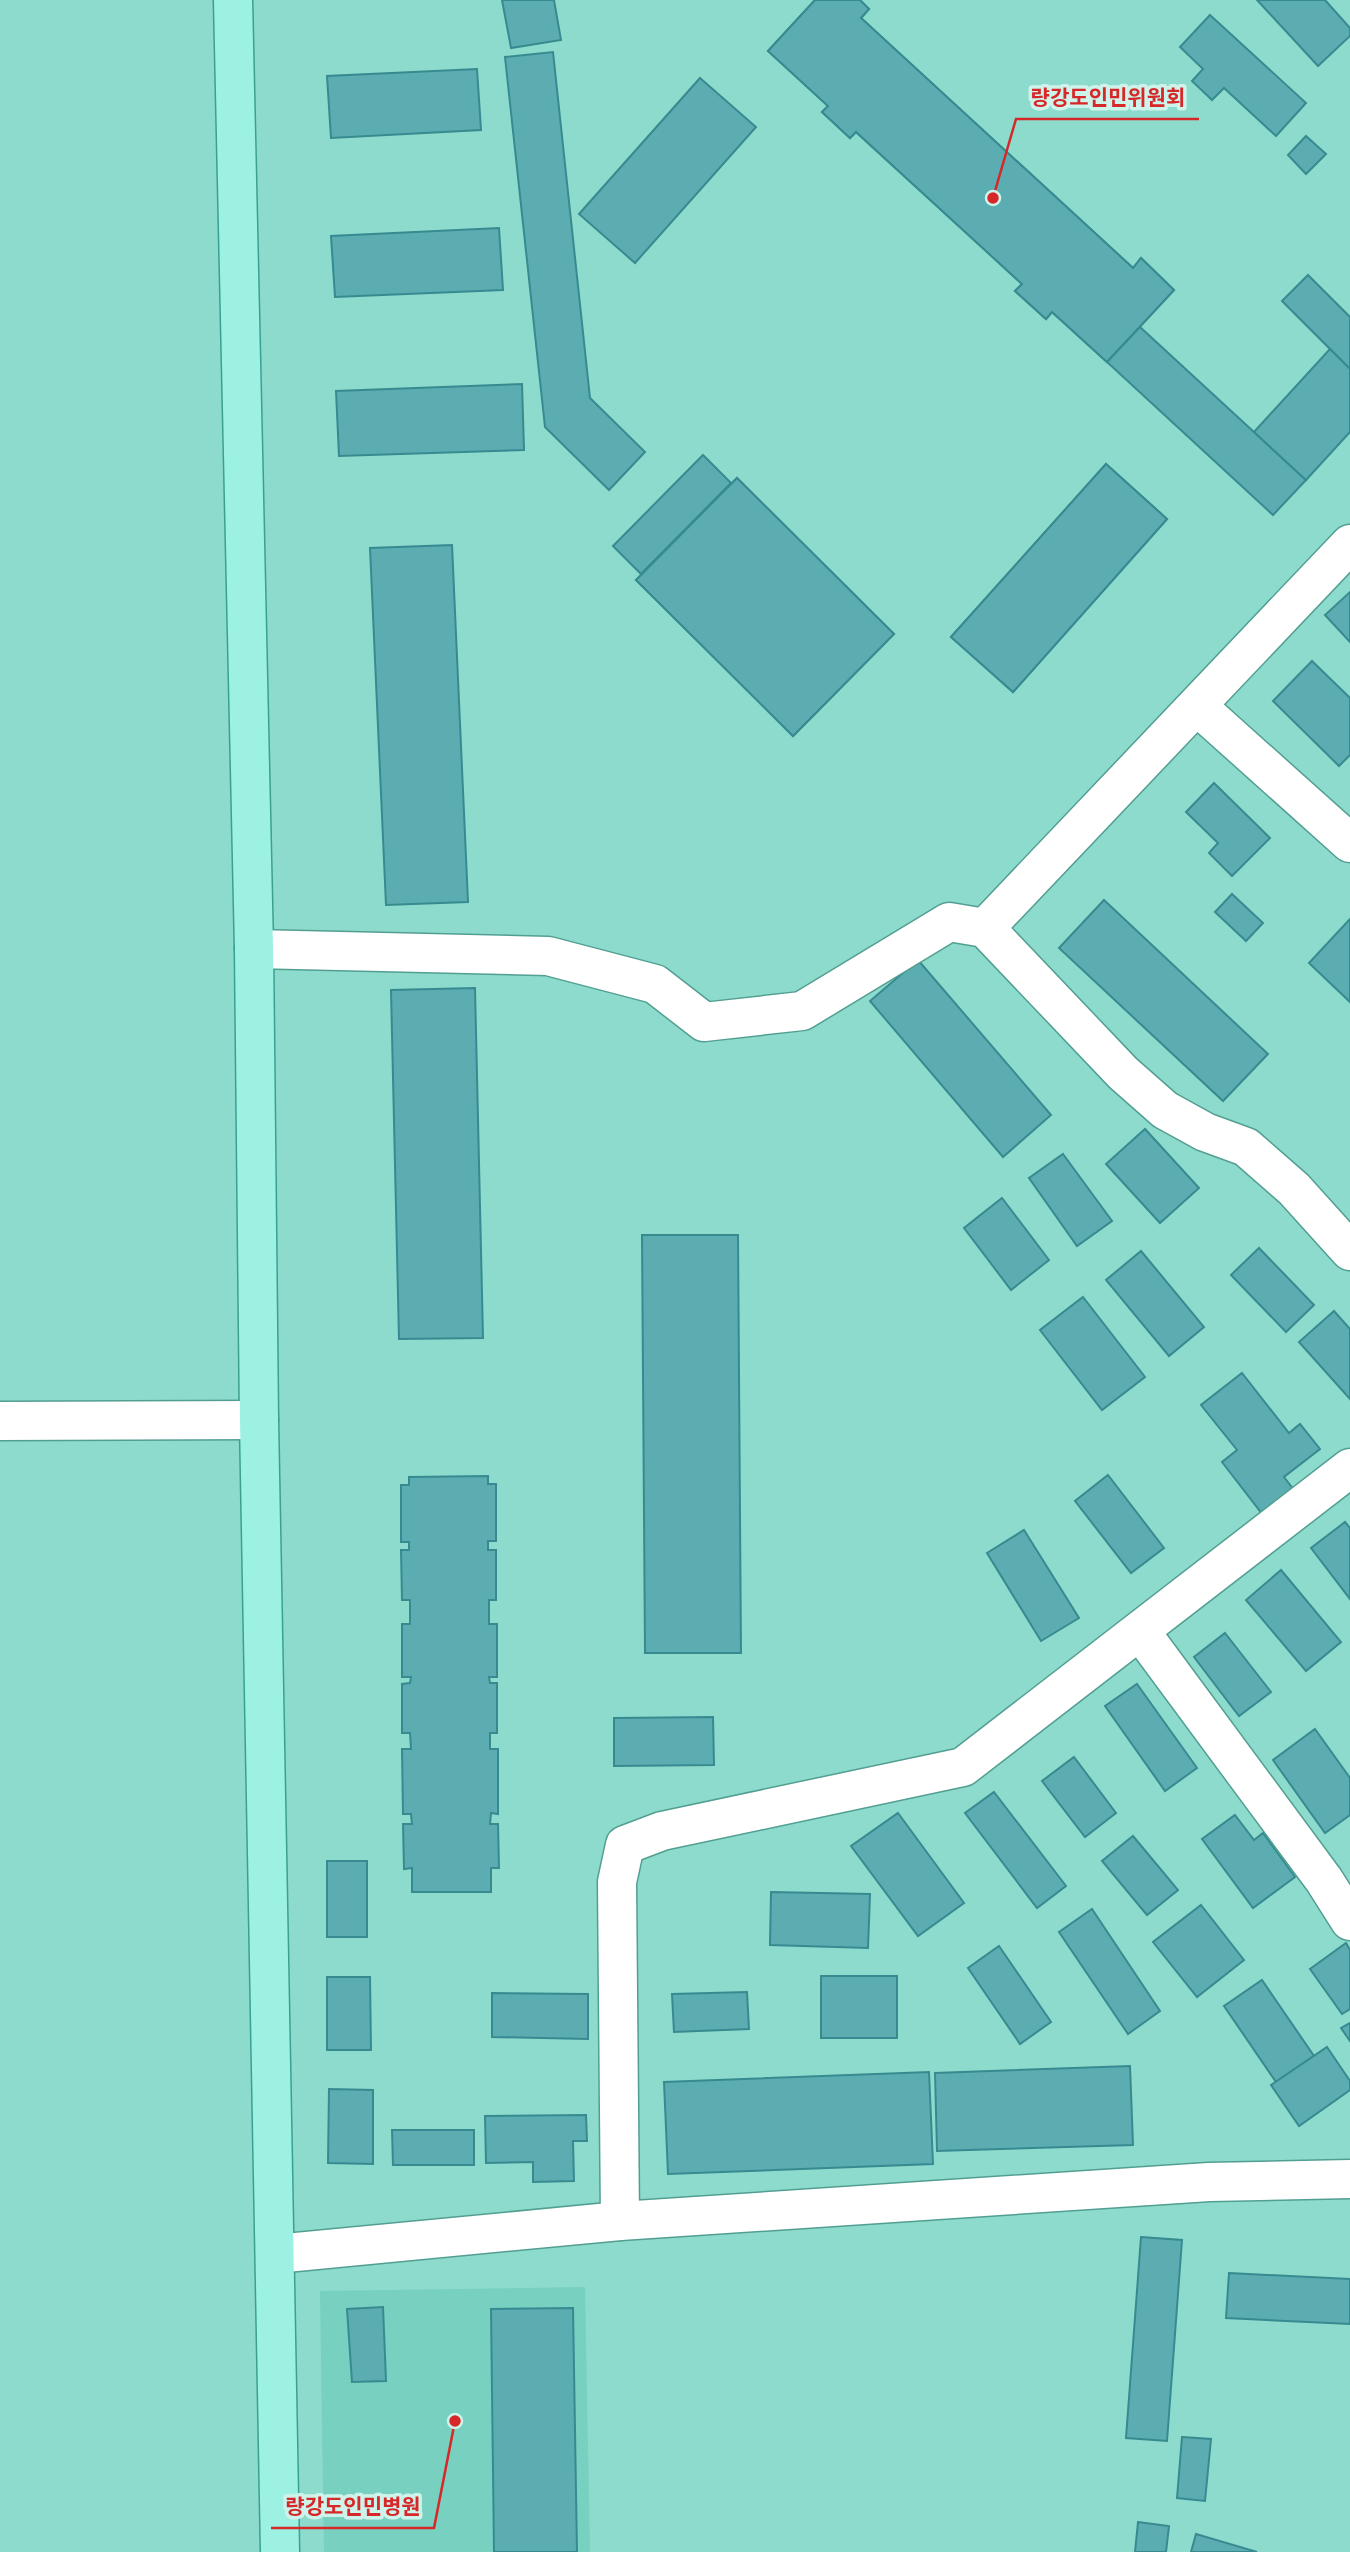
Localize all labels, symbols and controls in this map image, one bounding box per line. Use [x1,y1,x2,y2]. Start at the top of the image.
callout: 량강도인민위원회 [1016,77,1199,119]
text: 량강도인민위원회 [1031,84,1185,112]
callout: 량강도인민병원 [271,2486,434,2528]
text: 량강도인민병원 [285,2493,421,2521]

